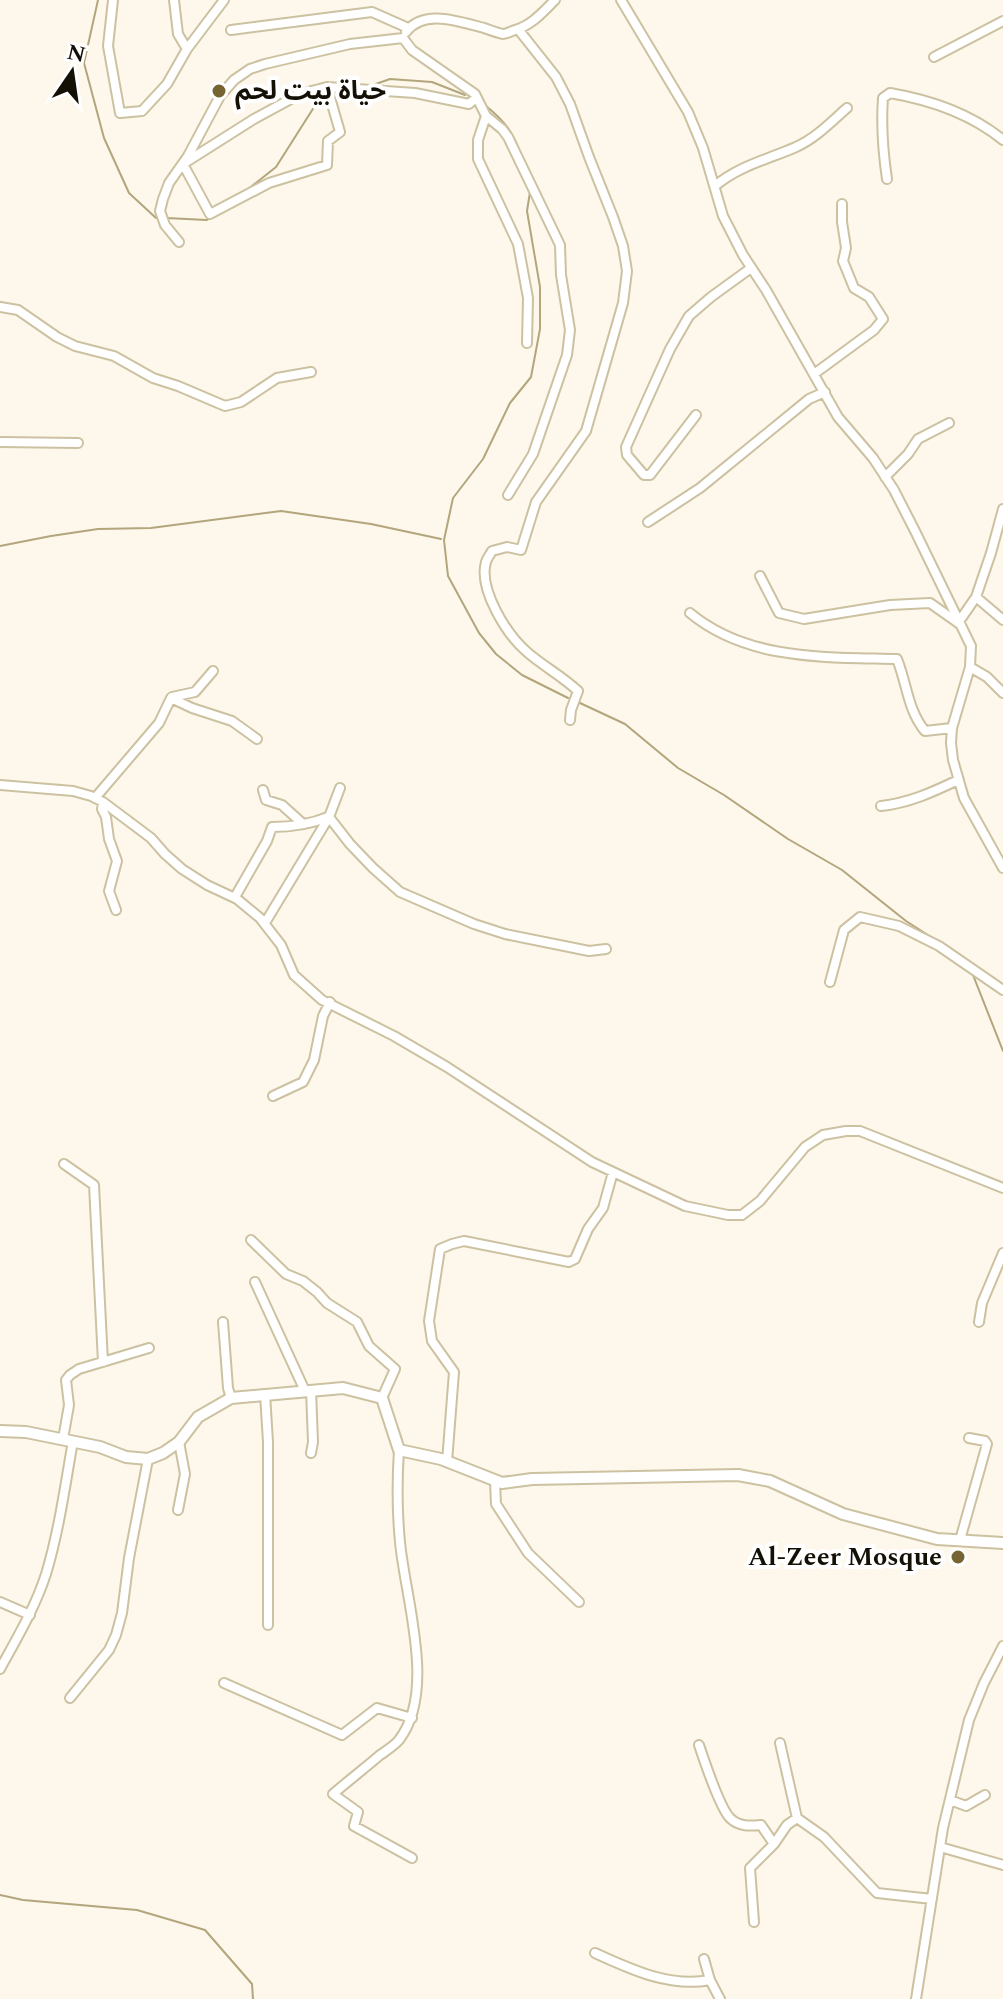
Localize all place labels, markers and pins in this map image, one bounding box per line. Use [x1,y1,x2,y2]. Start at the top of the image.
place label: حياة بيت لحم [235,71,386,111]
marker: حياة بيت لحم [210,82,228,100]
place label: Al-Zeer Mosque [748,1537,942,1577]
marker: Al-Zeer Mosque [949,1548,967,1566]

